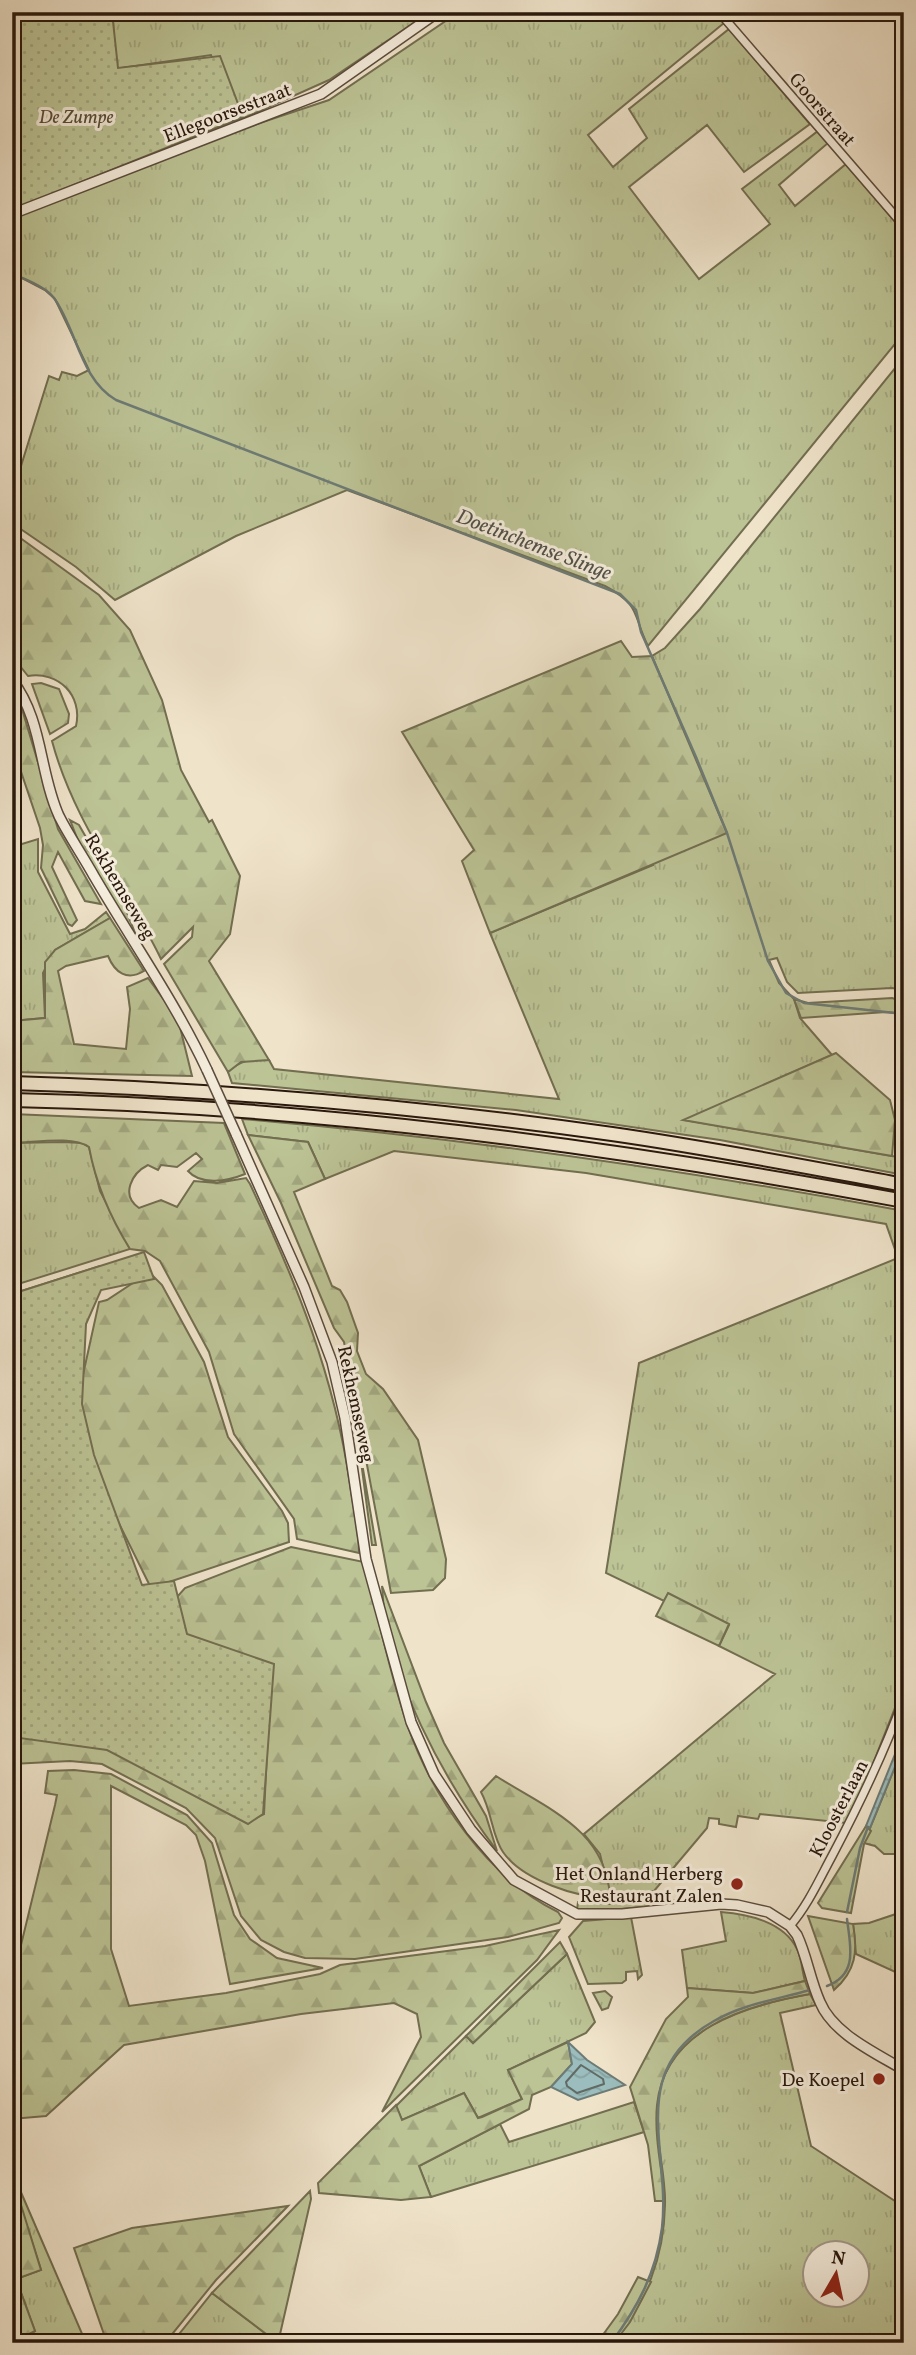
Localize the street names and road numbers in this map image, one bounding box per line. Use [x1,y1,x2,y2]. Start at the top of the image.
street label: Goorstraat [782,68,861,153]
street label: Ellegoorsestraat [160,77,296,150]
street label: Rekhemseweg [77,829,161,945]
street label: Rekhemseweg [330,1343,380,1465]
street label: Kloosterlaan [804,1756,875,1862]

